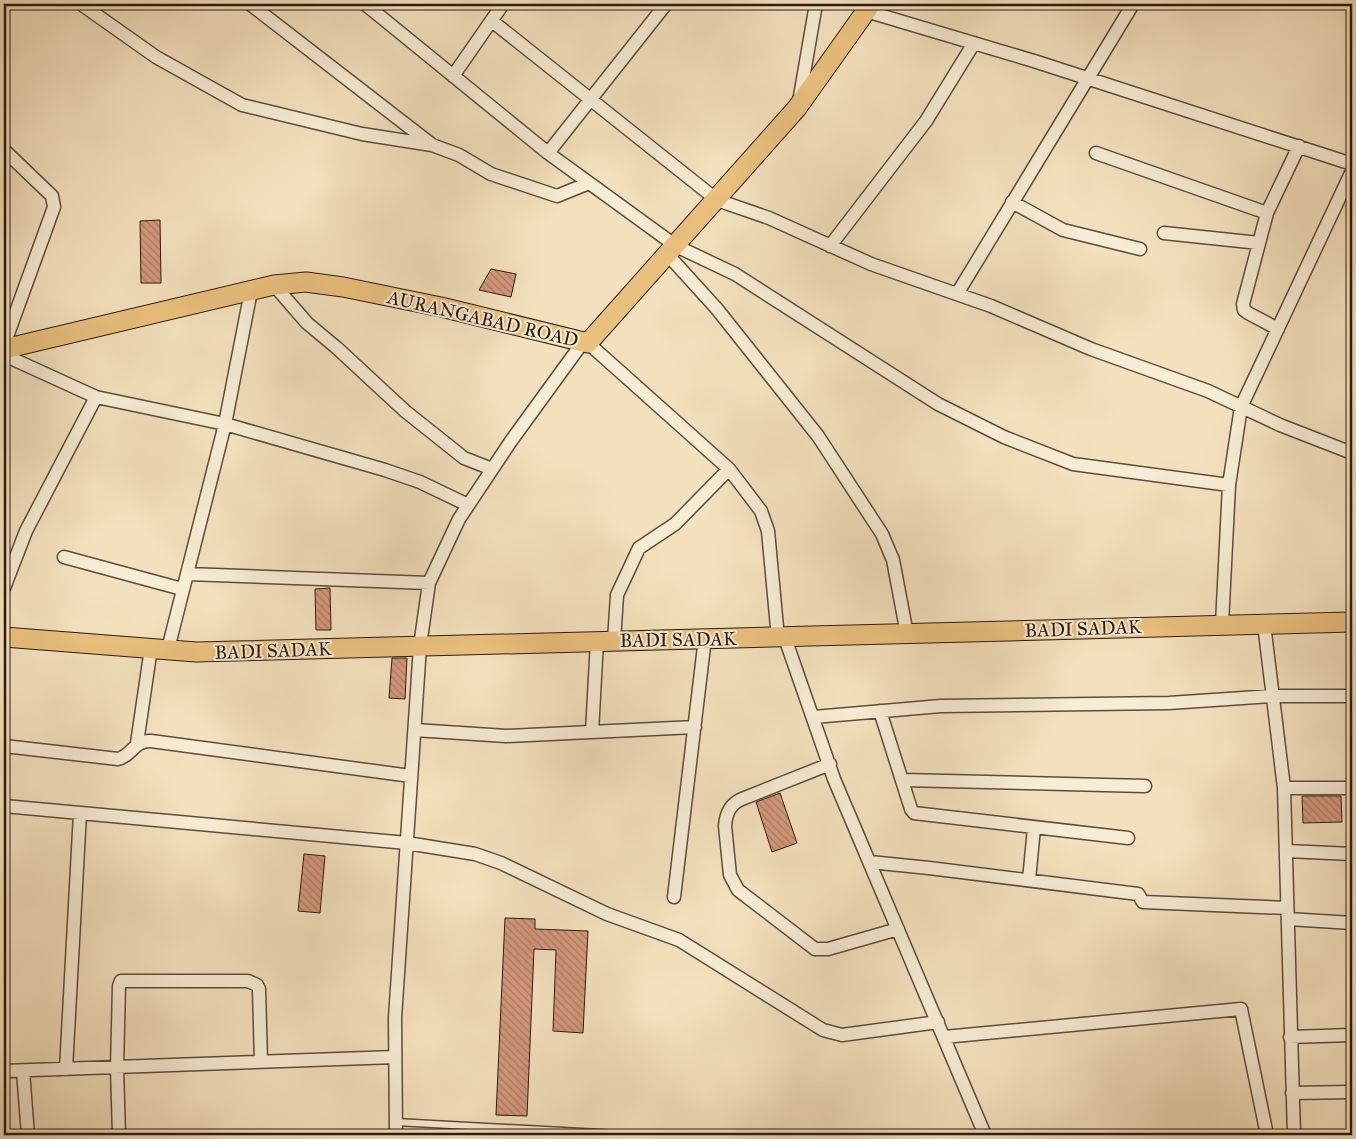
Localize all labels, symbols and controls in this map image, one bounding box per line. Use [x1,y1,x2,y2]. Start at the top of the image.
street label: AURANGABAD ROAD [384,285,581,352]
street label: BADI SADAK [1024,615,1142,642]
street label: BADI SADAK [619,627,737,652]
street label: BADI SADAK [214,637,332,664]

